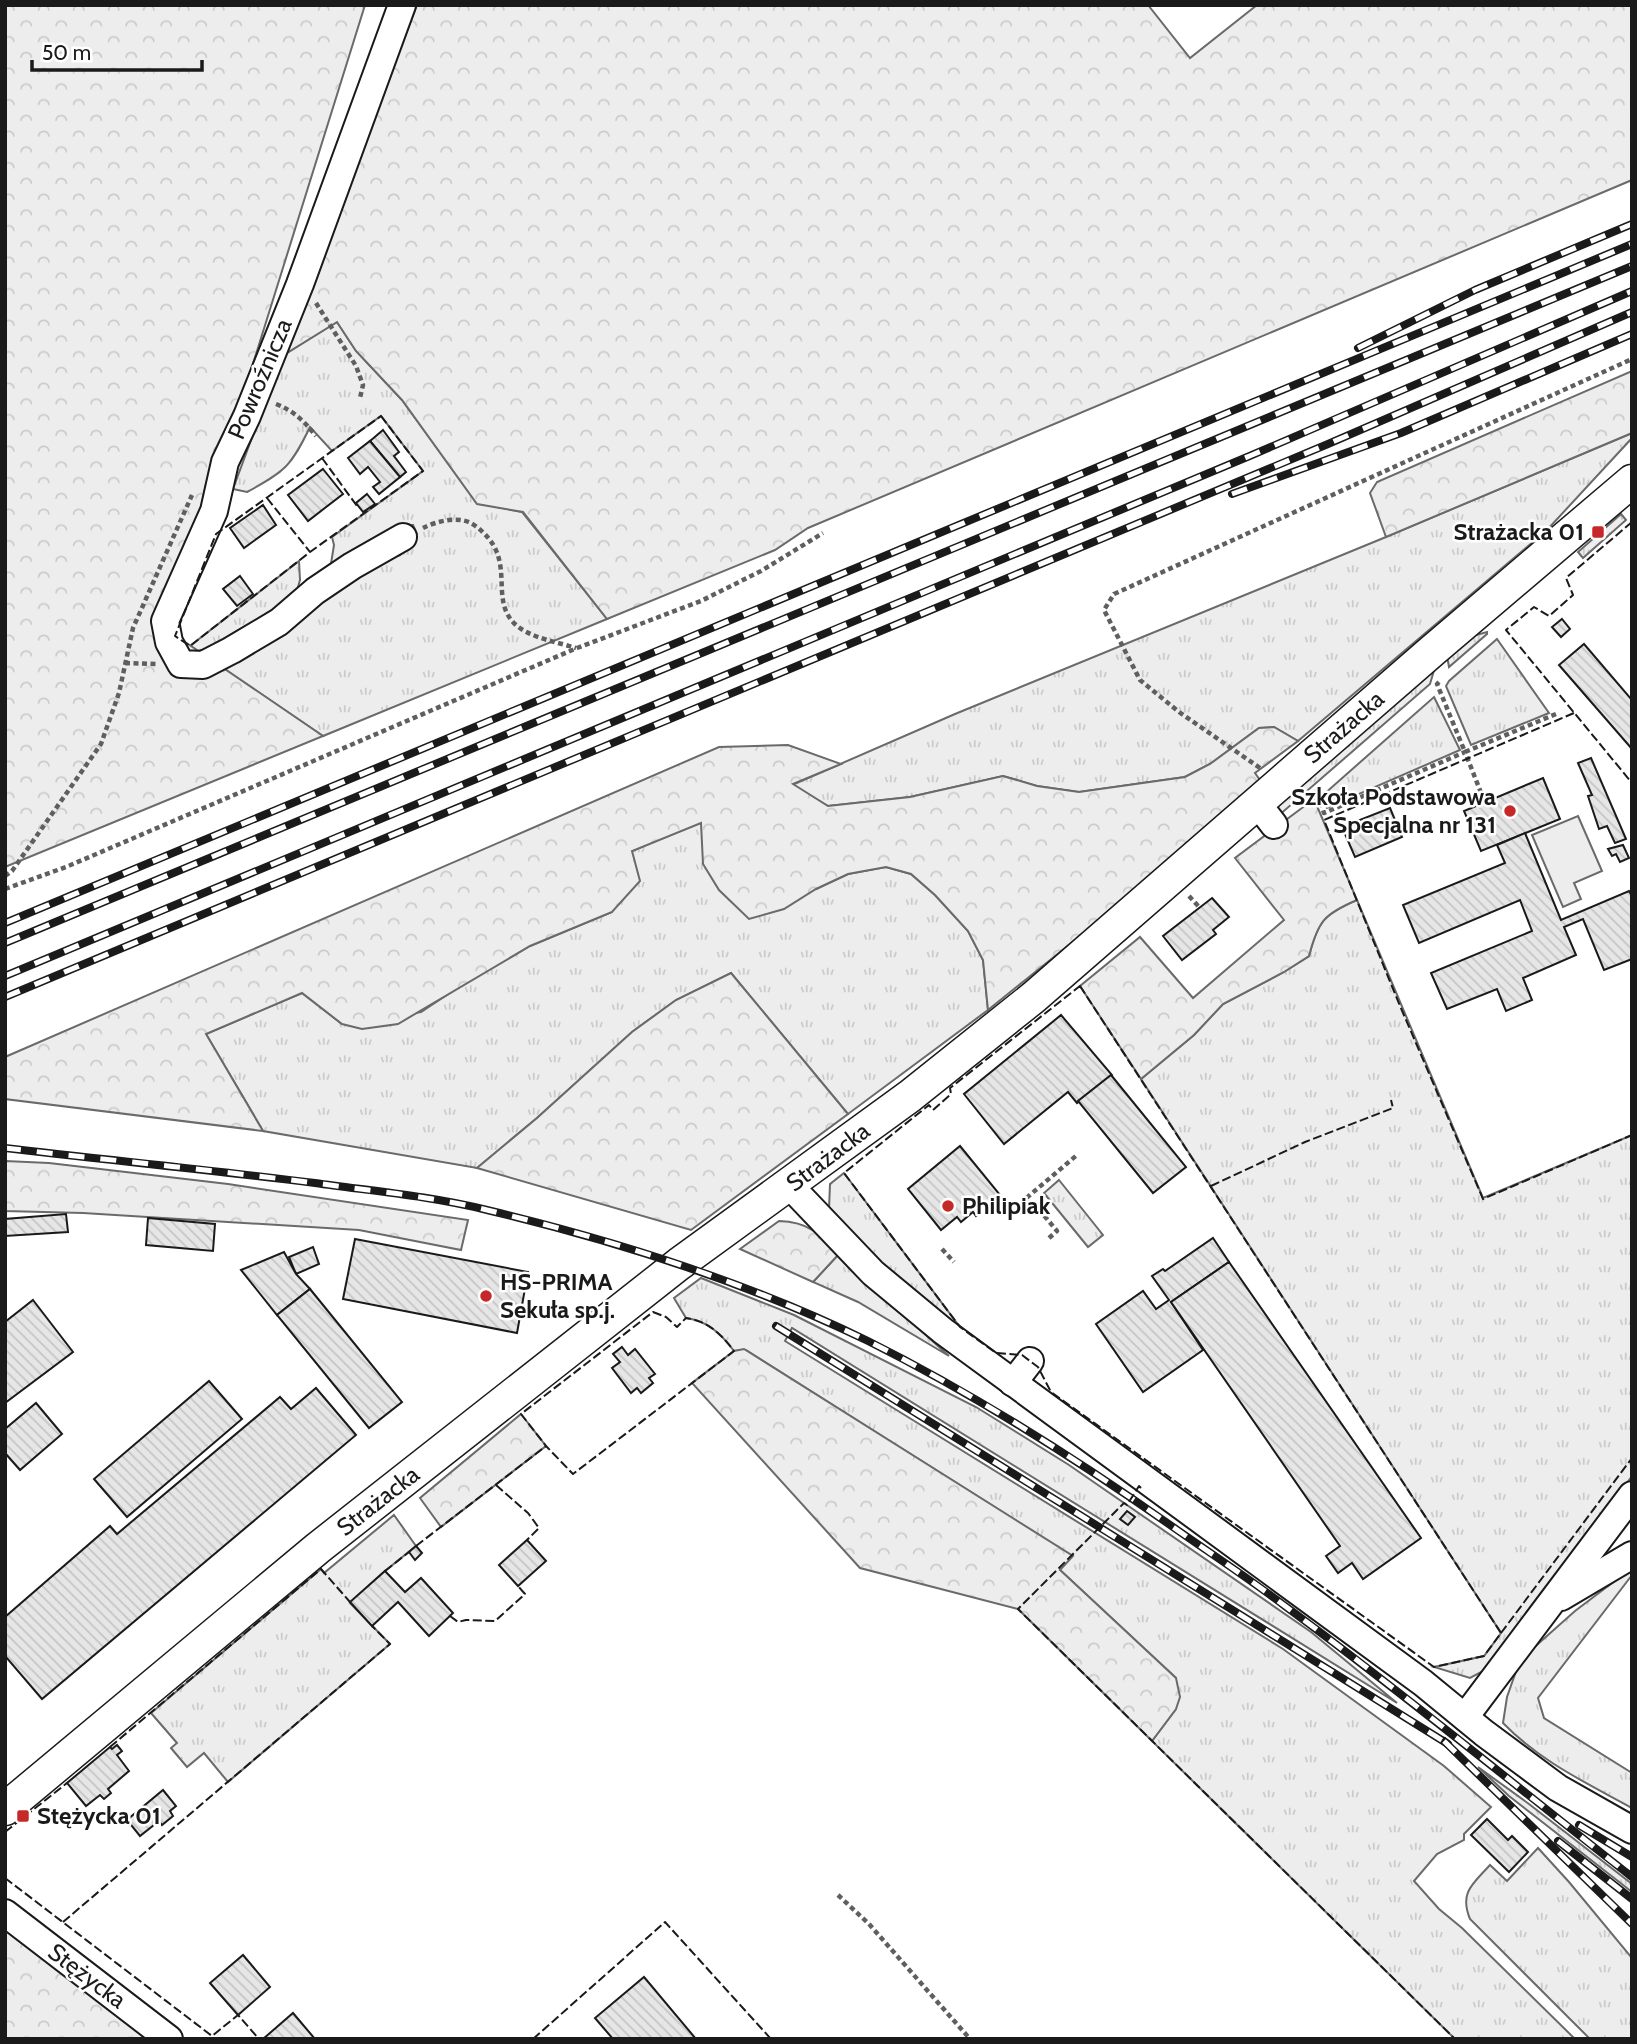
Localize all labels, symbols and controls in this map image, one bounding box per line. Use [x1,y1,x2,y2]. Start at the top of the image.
scale bar [32,28,201,72]
text: 50 m [42,40,91,65]
street label: Powroźnicza [221,314,298,443]
place label: Strażacka 01 [1454,517,1584,546]
marker: Strażacka 01 [1590,524,1606,540]
street label: Strażacka [1298,684,1390,769]
place label: Szkoła Podstawowa Specjalna nr 131 [1291,782,1496,839]
marker: Szkoła Podstawowa Specjalna nr 131 [1502,803,1518,819]
street label: Strażacka [780,1116,875,1197]
place label: Philipiak [962,1191,1051,1220]
marker: Philipiak [940,1198,956,1214]
place label: HS-PRIMA Sekuła sp.j. [500,1267,615,1324]
marker: HS-PRIMA Sekuła sp.j. [478,1288,494,1304]
street label: Strażacka [331,1459,425,1542]
place label: Stężycka 01 [37,1801,161,1830]
marker: Stężycka 01 [15,1808,31,1824]
street label: Stężycka [43,1937,132,2015]

